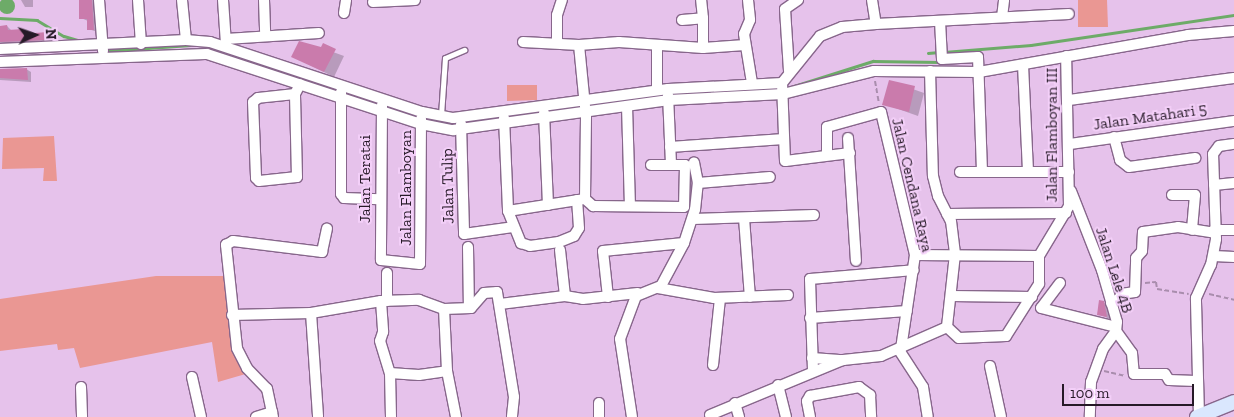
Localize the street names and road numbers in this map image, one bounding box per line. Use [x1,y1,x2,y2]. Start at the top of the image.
street label: Jalan Flamboyan III [1042,68,1062,202]
street label: Jalan Matahari 5 [1092,100,1208,134]
street label: Jalan Cendana Raya [887,116,937,254]
street label: Jalan Flamboyan [396,130,416,246]
street label: Jalan Teratai [355,135,375,223]
street label: Jalan Tulip [438,148,458,224]
street label: Jalan Lele 4B [1091,225,1137,315]

